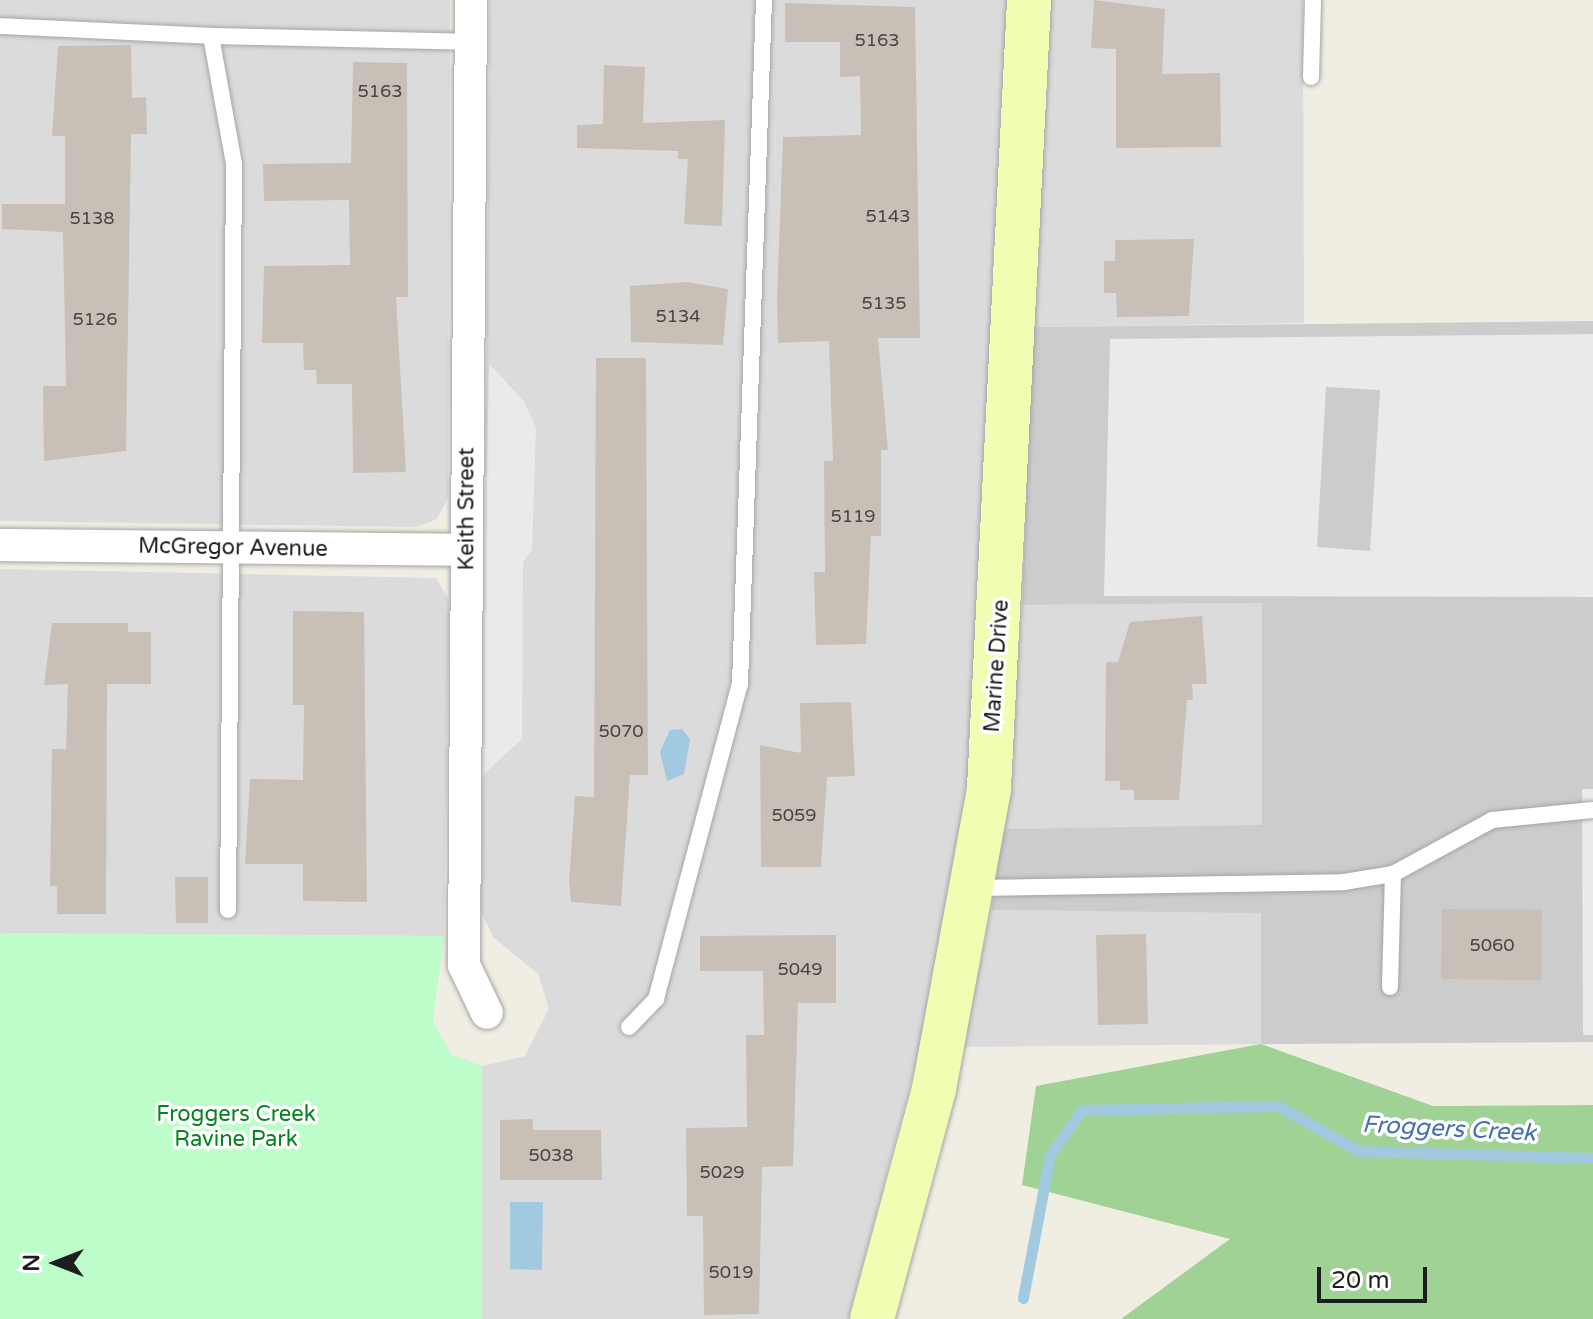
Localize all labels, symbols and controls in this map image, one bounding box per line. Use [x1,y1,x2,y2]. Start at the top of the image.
house number: 5163 [854,29,900,51]
house number: 5163 [357,80,403,102]
house number: 5143 [865,205,911,227]
house number: 5138 [69,207,115,229]
house number: 5135 [861,292,907,314]
house number: 5134 [655,305,701,327]
house number: 5126 [72,308,118,330]
street label: Keith Street [454,447,480,571]
house number: 5119 [830,505,876,527]
street label: McGregor Avenue [138,533,328,563]
street label: Marine Drive [979,599,1015,733]
house number: 5070 [598,720,644,742]
house number: 5059 [771,804,817,826]
house number: 5060 [1469,934,1515,956]
house number: 5049 [777,958,823,980]
park label: Froggers Creek Ravine Park [156,1101,316,1152]
water label: Froggers Creek [1361,1110,1537,1148]
house number: 5038 [528,1144,574,1166]
house number: 5029 [699,1161,745,1183]
north arrow [16,1223,96,1303]
scale bar [1321,1251,1431,1301]
text: N [19,1254,45,1272]
house number: 5019 [708,1261,754,1283]
text: 20 m [1331,1266,1389,1295]

